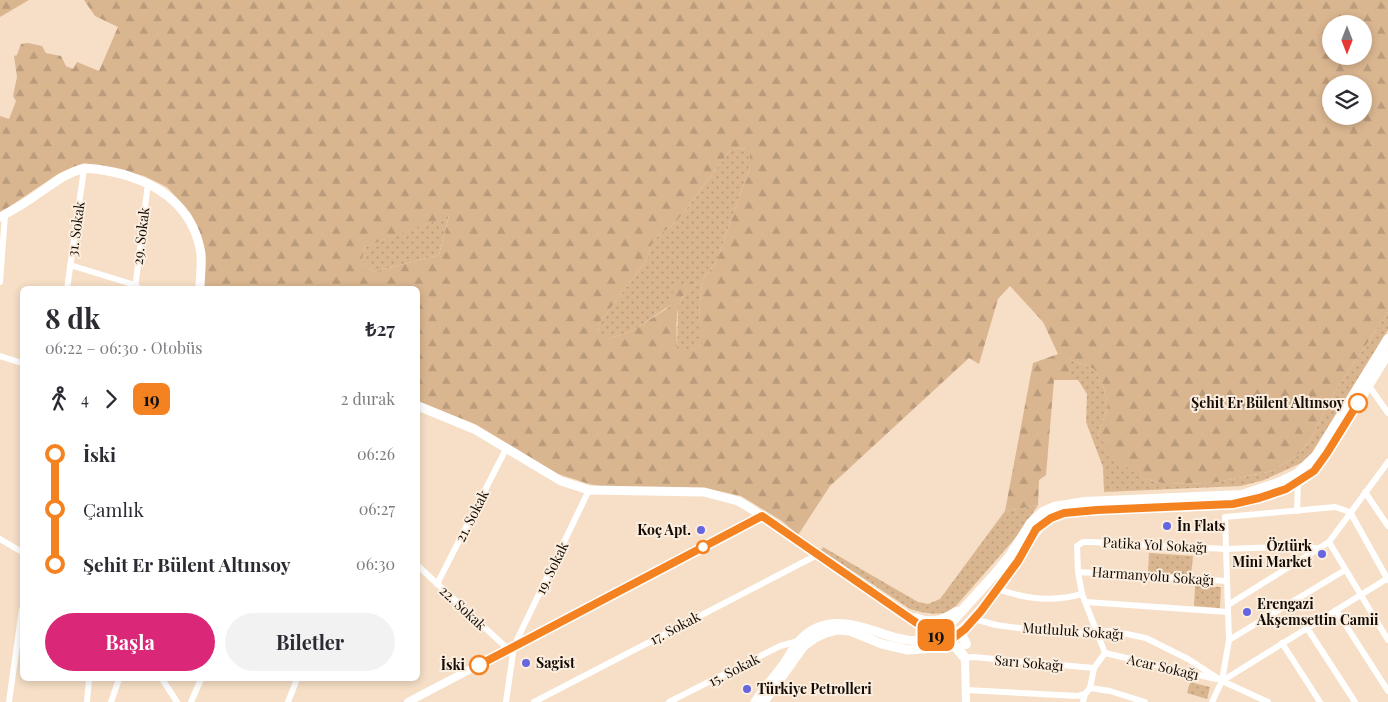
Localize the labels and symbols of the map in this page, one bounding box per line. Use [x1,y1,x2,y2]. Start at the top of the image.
north arrow [1322,15,1372,65]
street label: 31. Sokak [62,200,89,258]
street label: 29. Sokak [128,206,154,266]
place label: Şehit Er Bülent Altınsoy [1191,393,1345,412]
marker: Şehit Er Bülent Altınsoy [1348,393,1368,413]
street label: 21. Sokak [450,486,493,545]
place label: İn Flats [1177,516,1225,535]
place label: Koç Apt. [637,520,691,539]
marker: İn Flats [1161,520,1173,532]
marker: Koç Apt. [695,524,707,536]
street label: Patika Yol Sokağı [1102,532,1208,557]
place label: Öztürk Mini Market [1232,536,1313,571]
street label: 19. Sokak [531,538,573,597]
unlabelled marker [696,540,710,554]
marker: Öztürk Mini Market [1316,548,1328,560]
street label: Harmanyolu Sokağı [1091,562,1215,589]
street label: 22. Sokak [436,581,491,634]
place label: Erengazi Akşemsettin Camii [1256,594,1379,629]
street label: 17. Sokak [646,606,704,649]
marker: Erengazi Akşemsettin Camii [1241,606,1253,618]
street label: Mutluluk Sokağı [1022,617,1124,644]
line badge: 19 [914,619,958,651]
street label: 15. Sokak [705,648,763,691]
street label: Acar Sokağı [1124,649,1201,684]
street label: Sarı Sokağı [994,650,1064,675]
place label: Sagist [536,653,575,672]
place label: İski [441,655,466,674]
marker: İski [469,655,489,675]
marker: Sagist [520,657,532,669]
place label: Türkiye Petrolleri [757,679,872,698]
marker: Türkiye Petrolleri [741,683,753,695]

